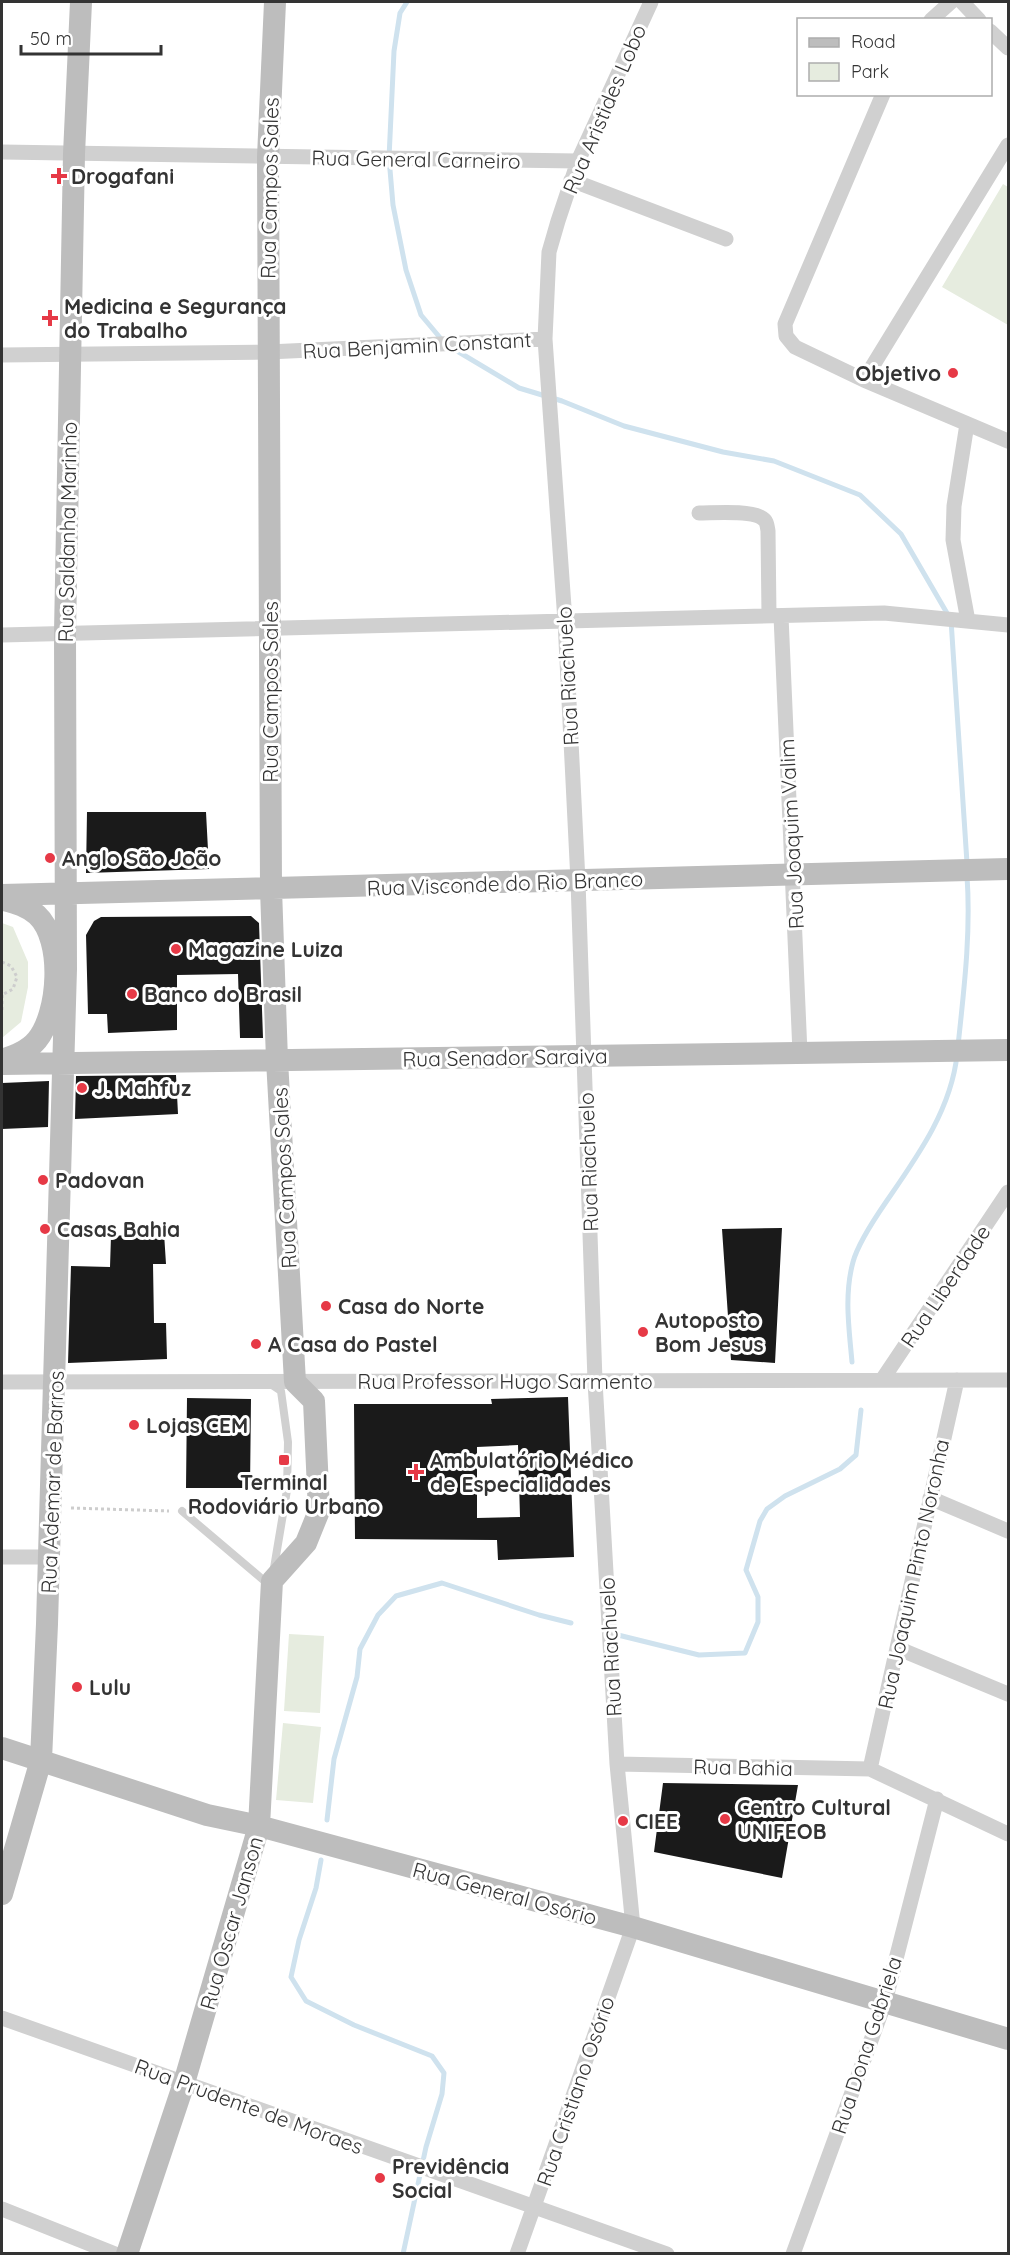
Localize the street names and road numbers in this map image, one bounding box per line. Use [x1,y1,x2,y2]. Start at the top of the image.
street label: Rua Aristides Lobo [557,20,651,198]
street label: Rua Campos Sales [254,97,284,279]
street label: Rua General Carneiro [311,144,521,174]
street label: Rua Benjamin Constant [302,326,532,364]
street label: Rua Saldanha Marinho [52,421,82,643]
street label: Rua Campos Sales [257,601,283,783]
street label: Rua Riachuelo [550,606,584,746]
street label: Rua Joaquim Valim [773,738,809,930]
street label: Rua Visconde do Rio Branco [366,865,644,901]
street label: Rua Senador Saraiva [402,1042,608,1072]
street label: Rua Campos Sales [266,1087,302,1269]
street label: Rua Riachuelo [573,1092,603,1232]
street label: Rua Liberdade [894,1220,996,1352]
street label: Rua Professor Hugo Sarmento [357,1368,653,1394]
street label: Rua Ademar de Barros [35,1370,69,1594]
street label: Rua Joaquim Pinto Noronha [872,1437,954,1711]
street label: Rua Riachuelo [593,1577,627,1717]
street label: Rua Bahia [693,1753,793,1781]
street label: Rua Oscar Janson [194,1833,268,2013]
street label: Rua General Osório [410,1856,600,1930]
street label: Rua Dona Gabriela [825,1953,907,2137]
street label: Rua Cristiano Osório [530,1993,620,2189]
street label: Rua Prudente de Moraes [131,2053,367,2159]

